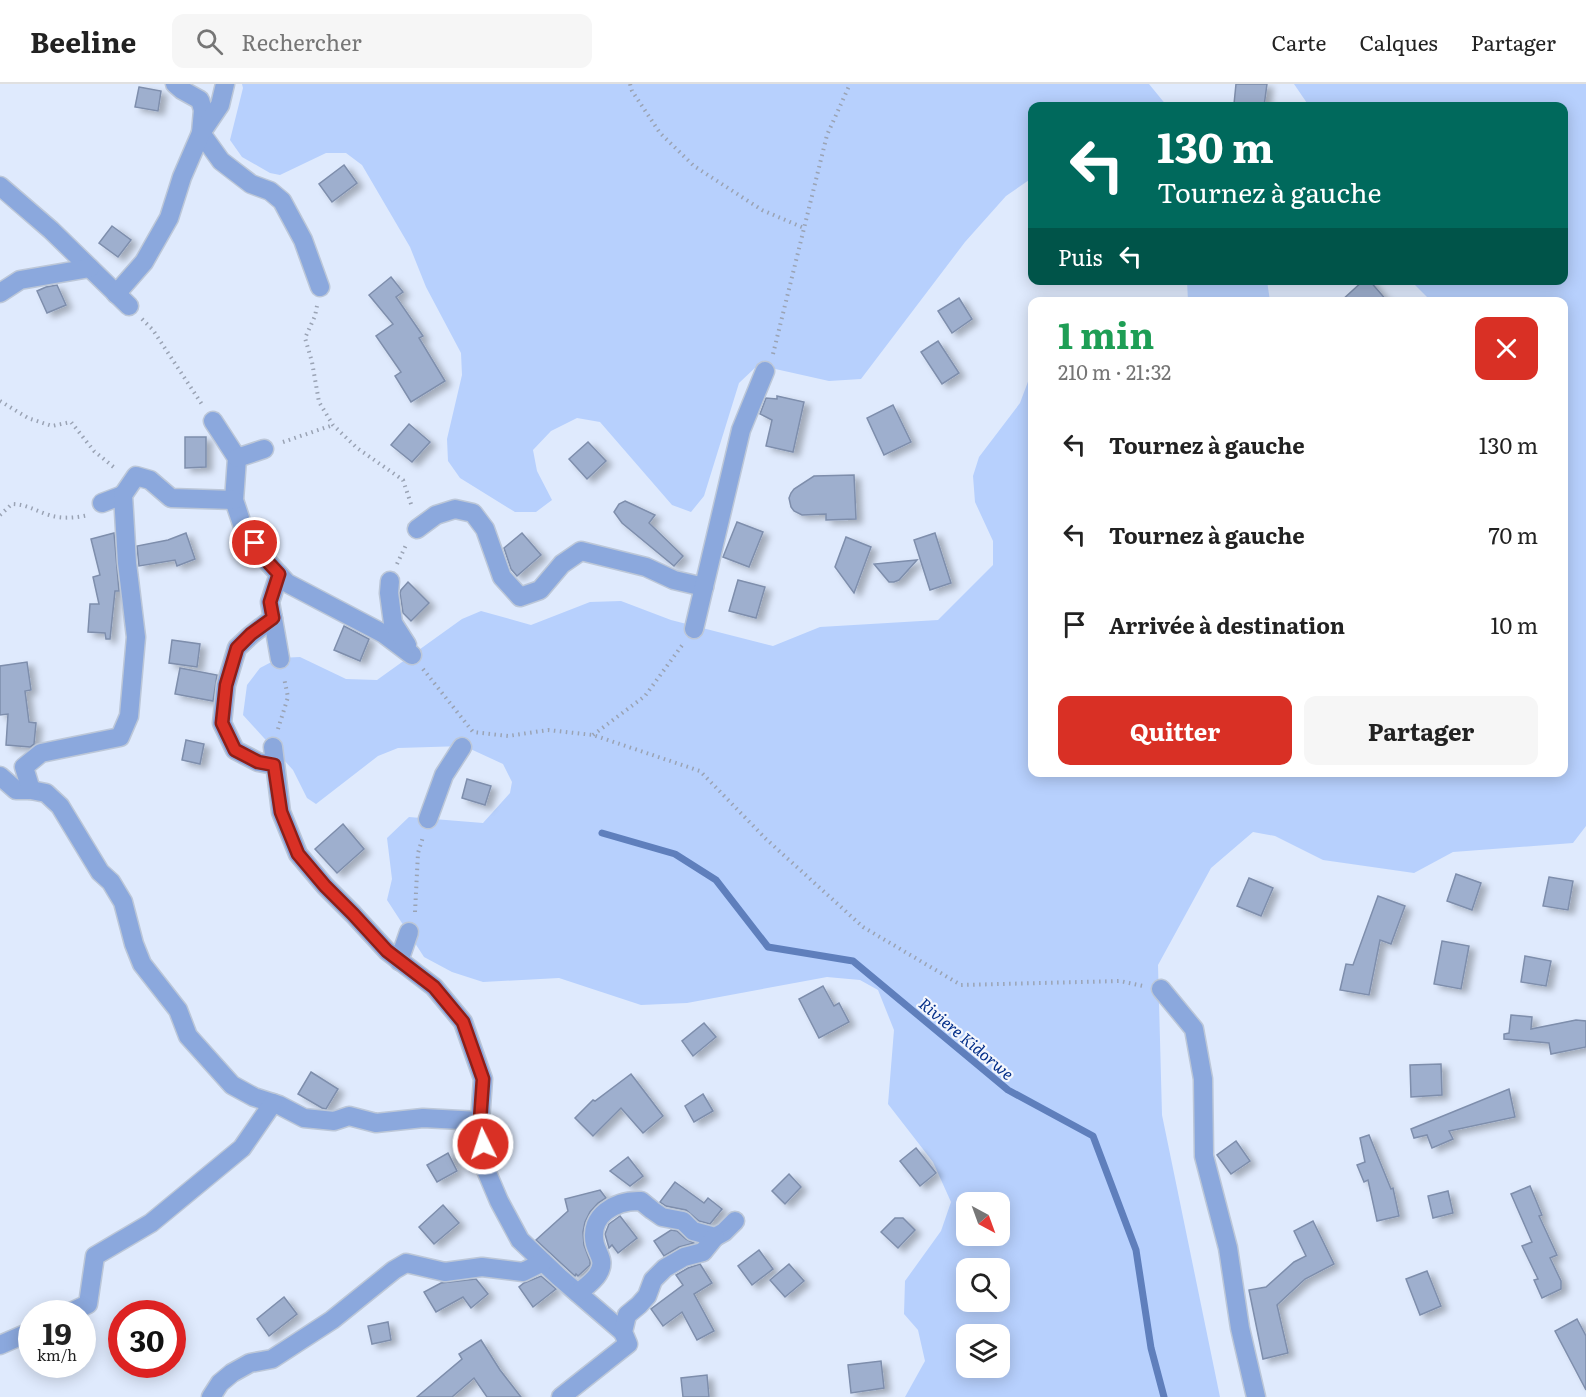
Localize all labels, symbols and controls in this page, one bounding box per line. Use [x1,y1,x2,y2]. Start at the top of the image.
search box [172,14,592,68]
text: Beeline [30,20,136,62]
icon: search [193,25,226,58]
text: Rechercher [241,25,362,58]
text: Carte [1272,26,1326,57]
text: Calques [1359,26,1438,57]
text: Partager [1471,26,1556,57]
text: 130 m [1157,114,1274,176]
icon: left [1058,126,1136,204]
text: Tournez à gauche [1157,171,1381,211]
text: Puis [1058,240,1102,273]
icon: left [1114,240,1147,273]
text: 1 min [1058,307,1154,360]
button: close [1475,317,1538,380]
text: 210 m · 21:32 [1058,356,1171,386]
icon: left [1058,428,1091,461]
text: Tournez à gauche [1109,428,1305,461]
text: 130 m [1479,428,1538,461]
pin [229,517,280,568]
icon: left [1058,518,1091,551]
text: Tournez à gauche [1109,518,1305,551]
text: 70 m [1488,518,1538,551]
icon: arrive [238,526,271,559]
icon: arrive [1058,608,1091,641]
text: Arrivée à destination [1109,608,1345,641]
text: 10 m [1491,608,1538,641]
button: Quitter [1058,696,1292,765]
button: Partager [1304,696,1538,765]
water label: Riviere Kidorwe [914,991,1020,1085]
position arrow [451,1112,515,1176]
north arrow [956,1192,1010,1246]
map controls [956,1192,1010,1378]
button: search [956,1258,1010,1312]
speed limit sign: 30 [108,1300,186,1378]
text: 19 [42,1310,72,1354]
button: layers [956,1324,1010,1378]
text: km/h [37,1343,77,1366]

